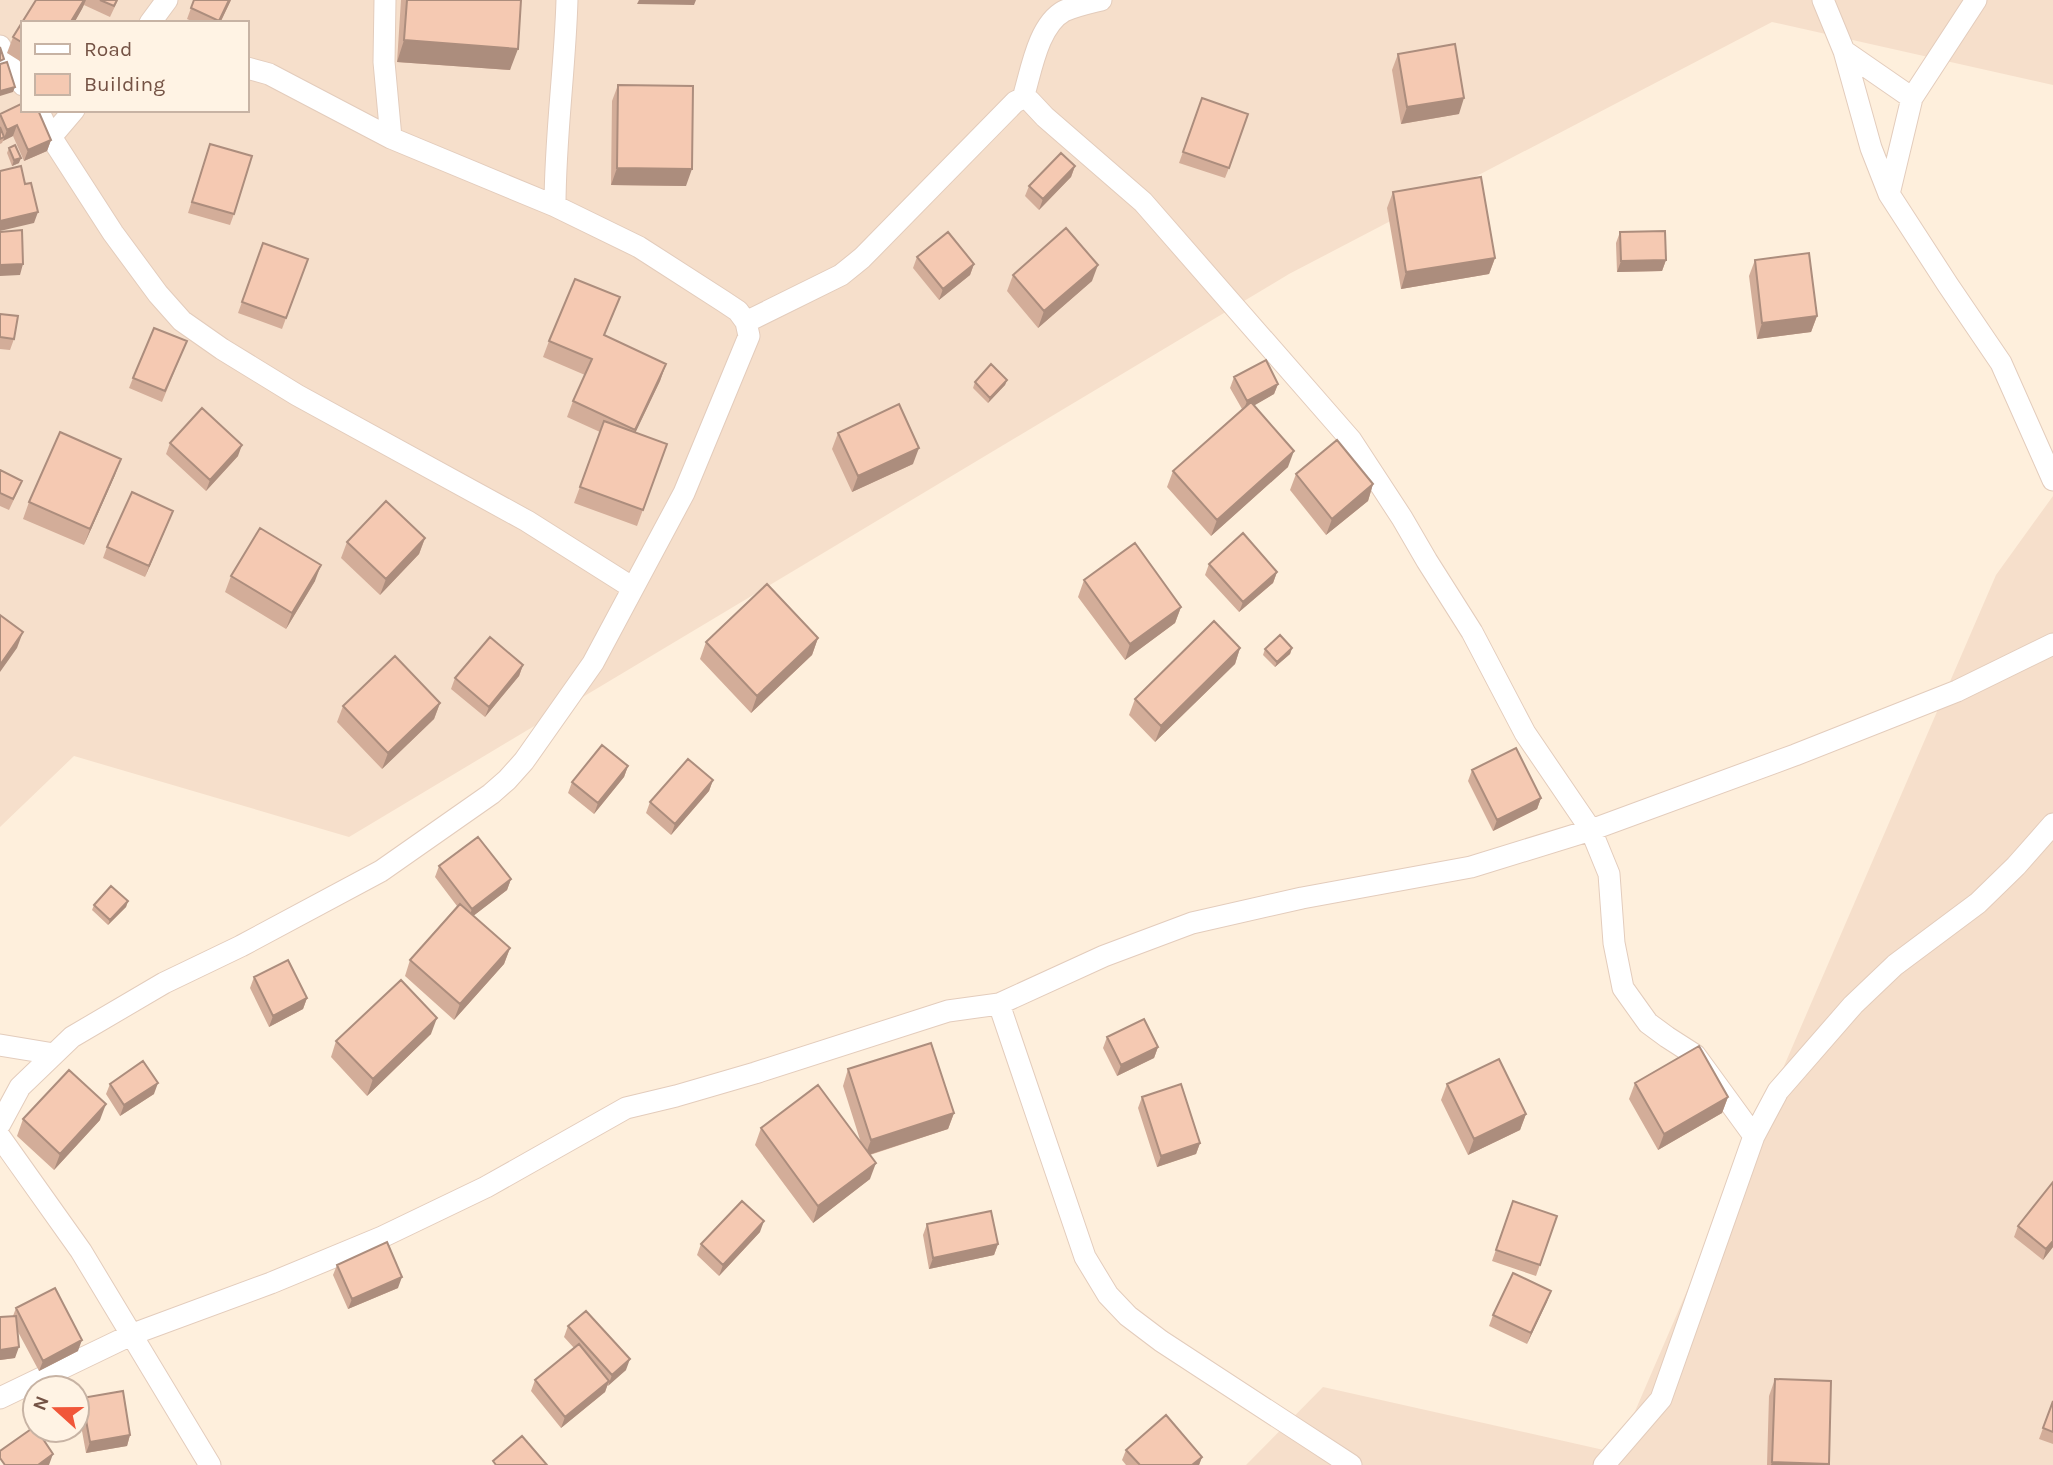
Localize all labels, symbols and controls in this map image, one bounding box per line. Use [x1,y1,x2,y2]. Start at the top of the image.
legend [21,21,248,112]
text: Road [84,37,132,61]
text: Building [84,72,165,96]
north arrow [21,1374,91,1444]
text: N [28,1393,54,1414]

